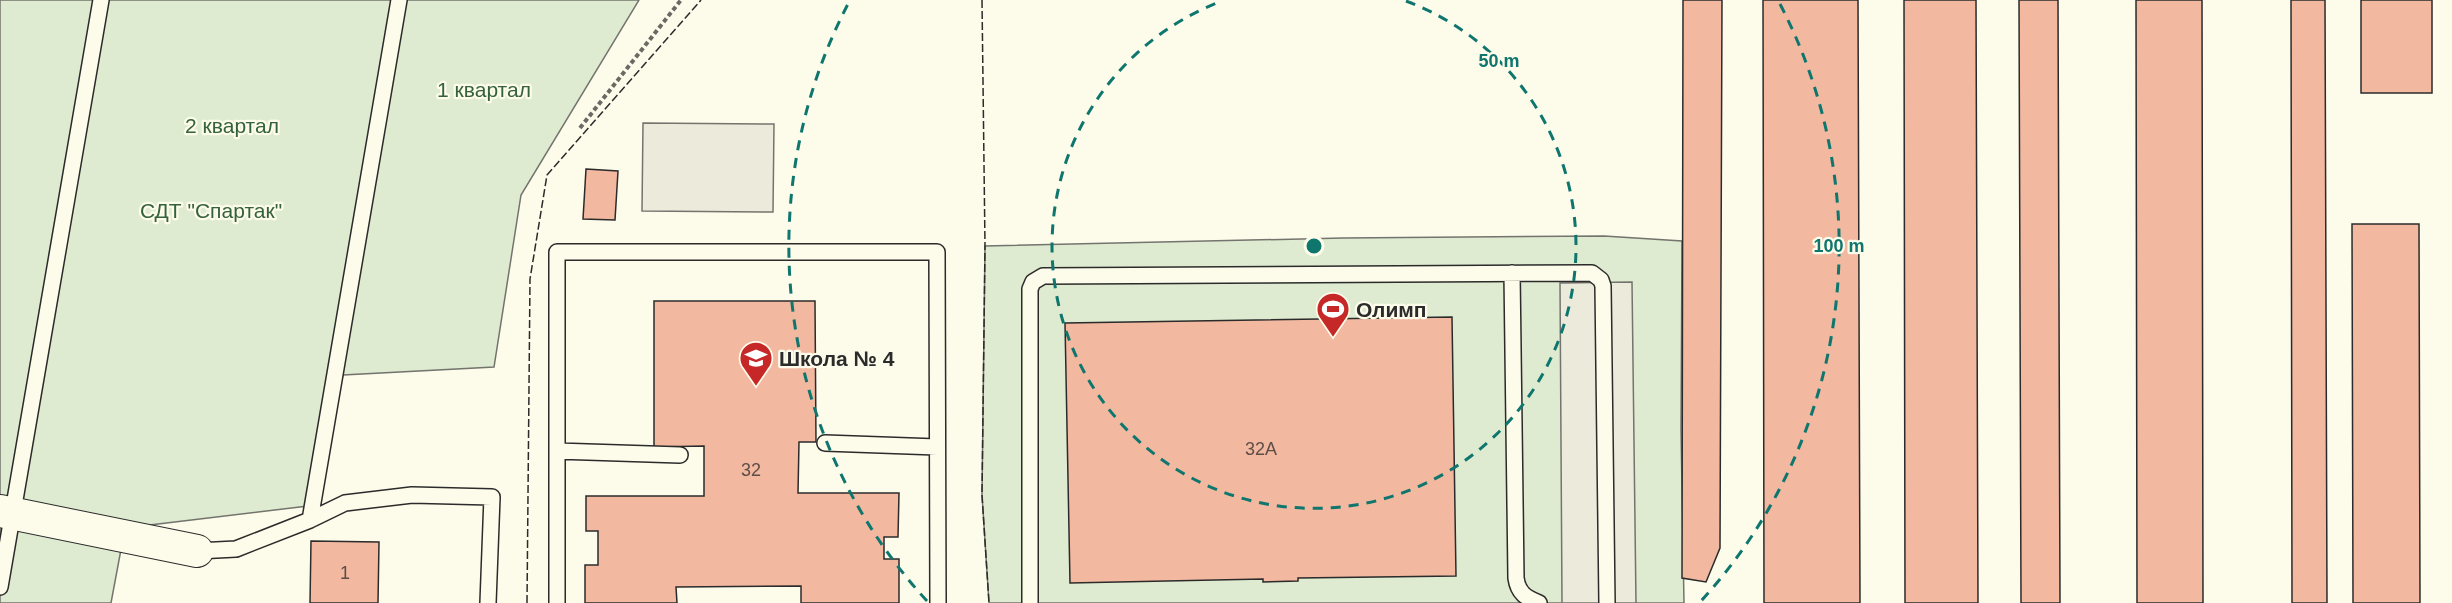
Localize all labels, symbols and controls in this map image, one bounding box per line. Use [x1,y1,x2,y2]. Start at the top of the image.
text: 50 m [1478,51,1520,71]
park label: 1 квартал [437,78,531,101]
park label: 2 квартал [185,114,279,137]
park label: СДТ "Спартак" [140,199,282,222]
centre of rings [1304,236,1324,256]
text: 100 m [1813,236,1865,256]
sports icon: Олимп [1315,291,1351,338]
place label: Олимп [1356,298,1427,321]
school or university icon: Школа № 4 [738,340,774,387]
place label: Школа № 4 [779,347,895,370]
house number: 32А [1245,439,1277,459]
house number: 32 [741,460,761,480]
house number: 1 [340,563,350,583]

